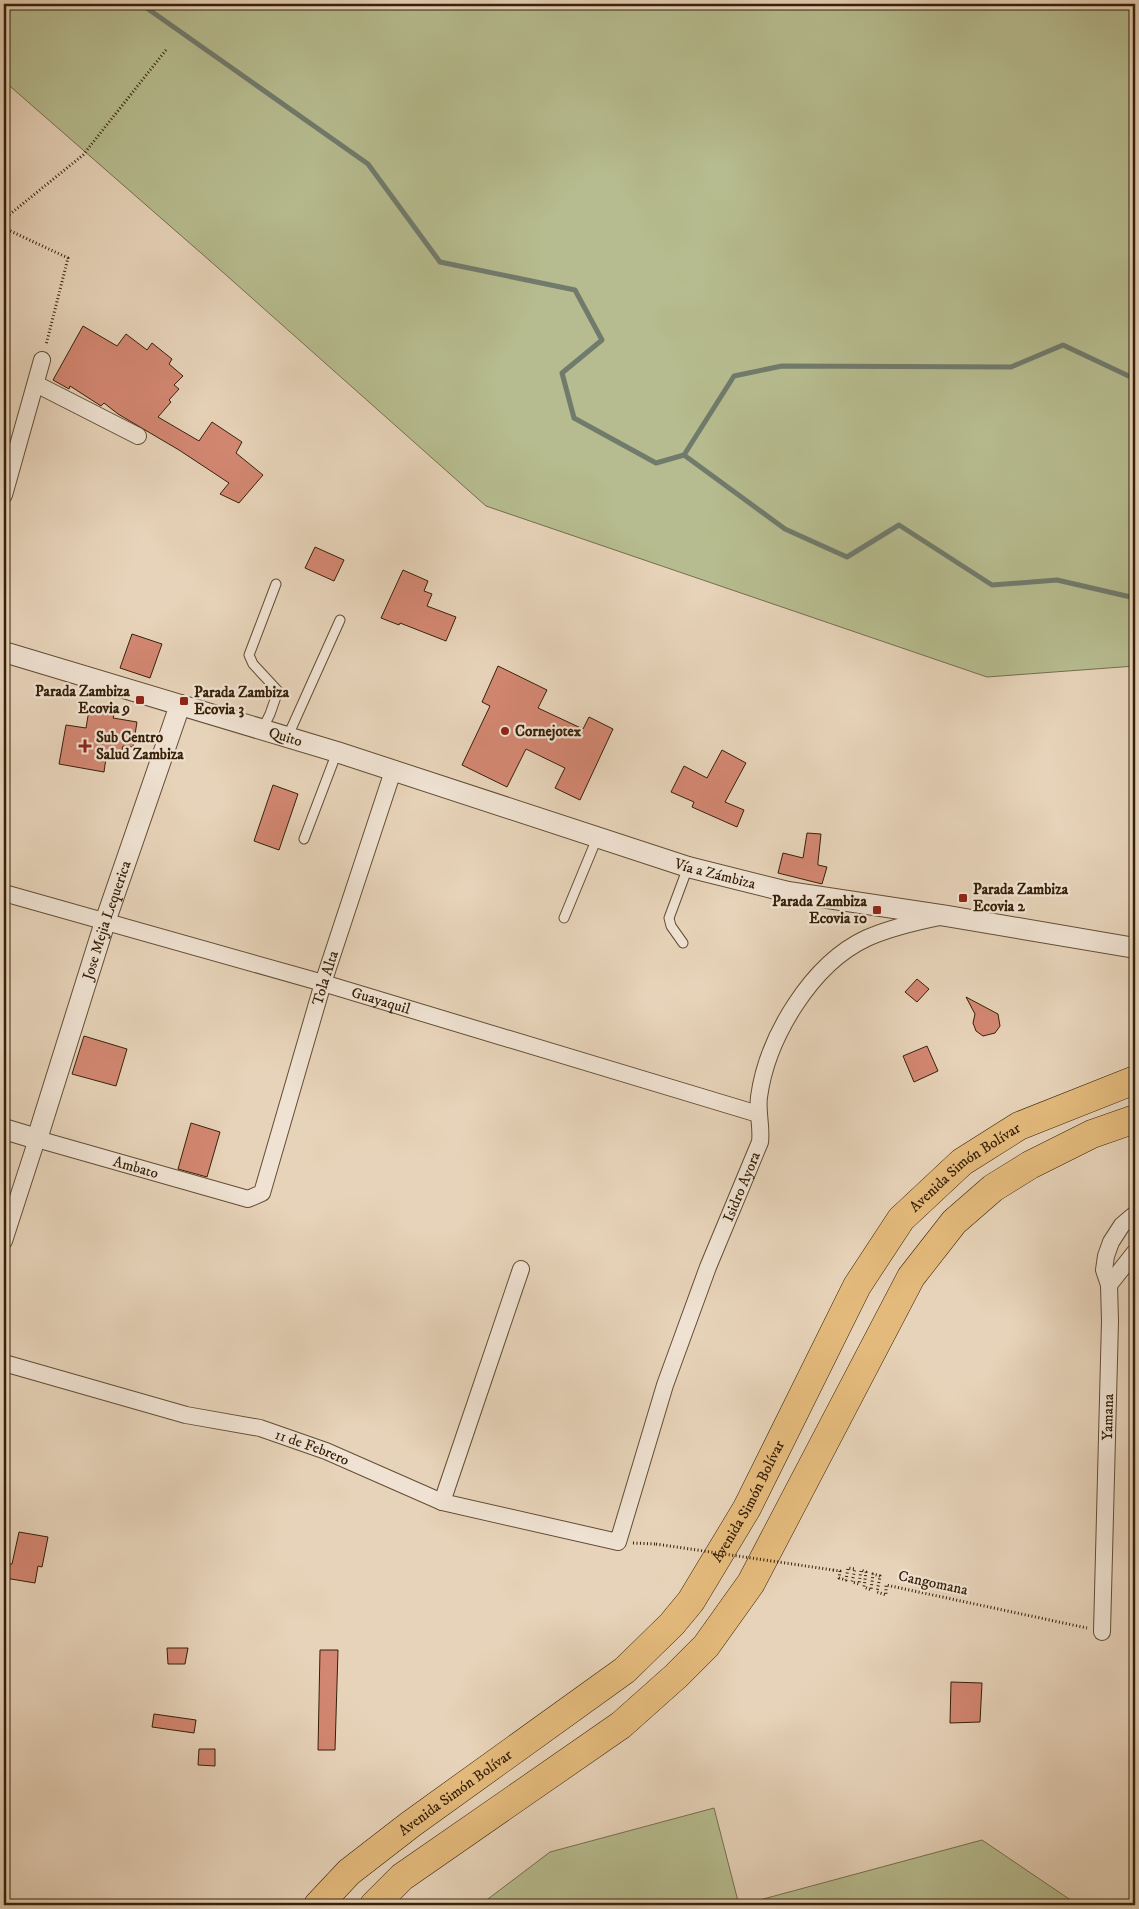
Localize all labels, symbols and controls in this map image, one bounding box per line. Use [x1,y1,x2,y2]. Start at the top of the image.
place label: Parada Zambiza Ecovia 9 [35,682,131,718]
place label: Parada Zambiza Ecovia 3 [194,683,290,719]
marker: Parada Zambiza Ecovia 9 [134,694,146,706]
marker: Parada Zambiza Ecovia 3 [178,695,190,707]
place label: Cornejotex [515,722,582,741]
street label: Quito [266,723,305,751]
marker: Cornejotex [499,725,511,737]
place label: Sub Centro Salud Zambiza [96,728,184,764]
marker: Sub Centro Salud Zambiza [78,739,92,753]
street label: Vía a Zámbiza [671,853,758,893]
street label: Jose Mejia Lequerica [77,857,135,984]
place label: Parada Zambiza Ecovia 2 [973,880,1069,916]
place label: Parada Zambiza Ecovia 10 [772,892,868,928]
marker: Parada Zambiza Ecovia 2 [957,892,969,904]
marker: Parada Zambiza Ecovia 10 [871,904,883,916]
street label: Tola Alta [308,947,343,1007]
street label: Guayaquil [349,983,413,1018]
street label: Avenida Simón Bolívar [905,1118,1024,1216]
street label: Isidro Ayora [718,1148,765,1225]
street label: Ambato [111,1152,161,1183]
street label: Yamana [1097,1393,1118,1441]
street label: 11 de Febrero [273,1425,352,1470]
street label: Avenida Simón Bolívar [707,1437,789,1566]
street label: Cangomana [896,1566,970,1600]
street label: Avenida Simón Bolívar [394,1745,516,1840]

